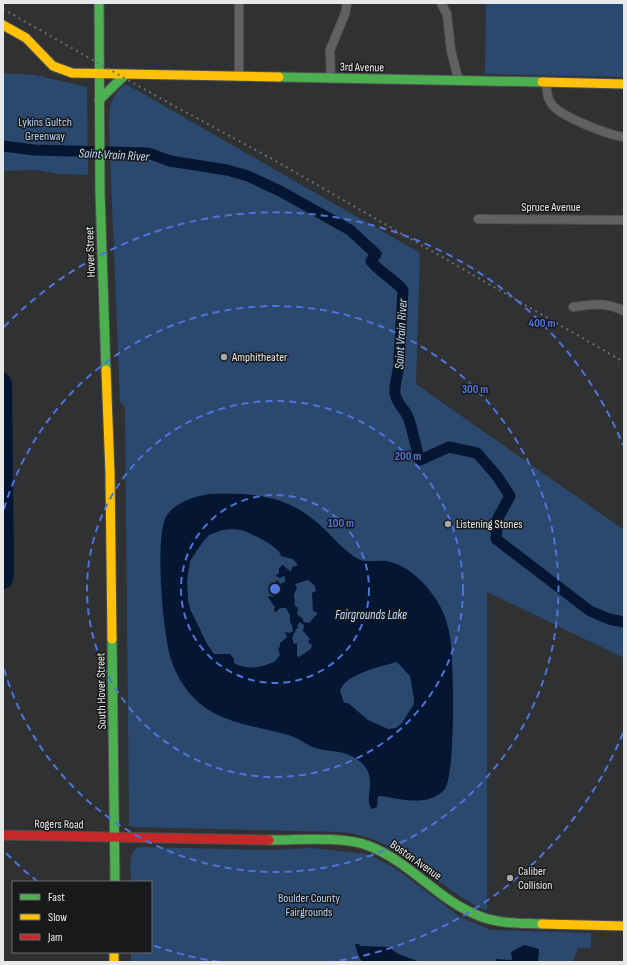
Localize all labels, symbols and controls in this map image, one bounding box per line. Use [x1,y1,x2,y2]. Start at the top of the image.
street label: 3rd Avenue [340,60,385,75]
park label: Lykins Gultch Greenway [18,115,72,144]
water label: Saint Vrain River [78,145,151,165]
street label: Spruce Avenue [521,200,581,215]
street label: Hover Street [82,226,99,278]
water label: Saint Vrain River [391,297,411,370]
text: 400 m [529,316,555,331]
place label: Amphitheater [231,350,288,365]
marker: Amphitheater [219,352,229,362]
text: 300 m [462,382,488,397]
text: 200 m [395,449,421,464]
text: 100 m [328,516,354,531]
place label: Listening Stones [456,517,523,532]
marker: Listening Stones [443,519,453,529]
centre of rings [268,582,282,596]
water label: Fairgrounds Lake [335,607,407,623]
street label: South Hover Street [93,652,110,730]
street label: Rogers Road [34,817,84,832]
street label: Boston Avenue [387,837,445,884]
place label: Caliber Collision [518,864,552,893]
marker: Caliber Collision [505,873,515,883]
legend [12,881,152,953]
text: Fast [48,890,65,905]
park label: Boulder County Fairgrounds [278,891,340,920]
text: Slow [48,910,67,925]
text: Jam [47,930,63,945]

